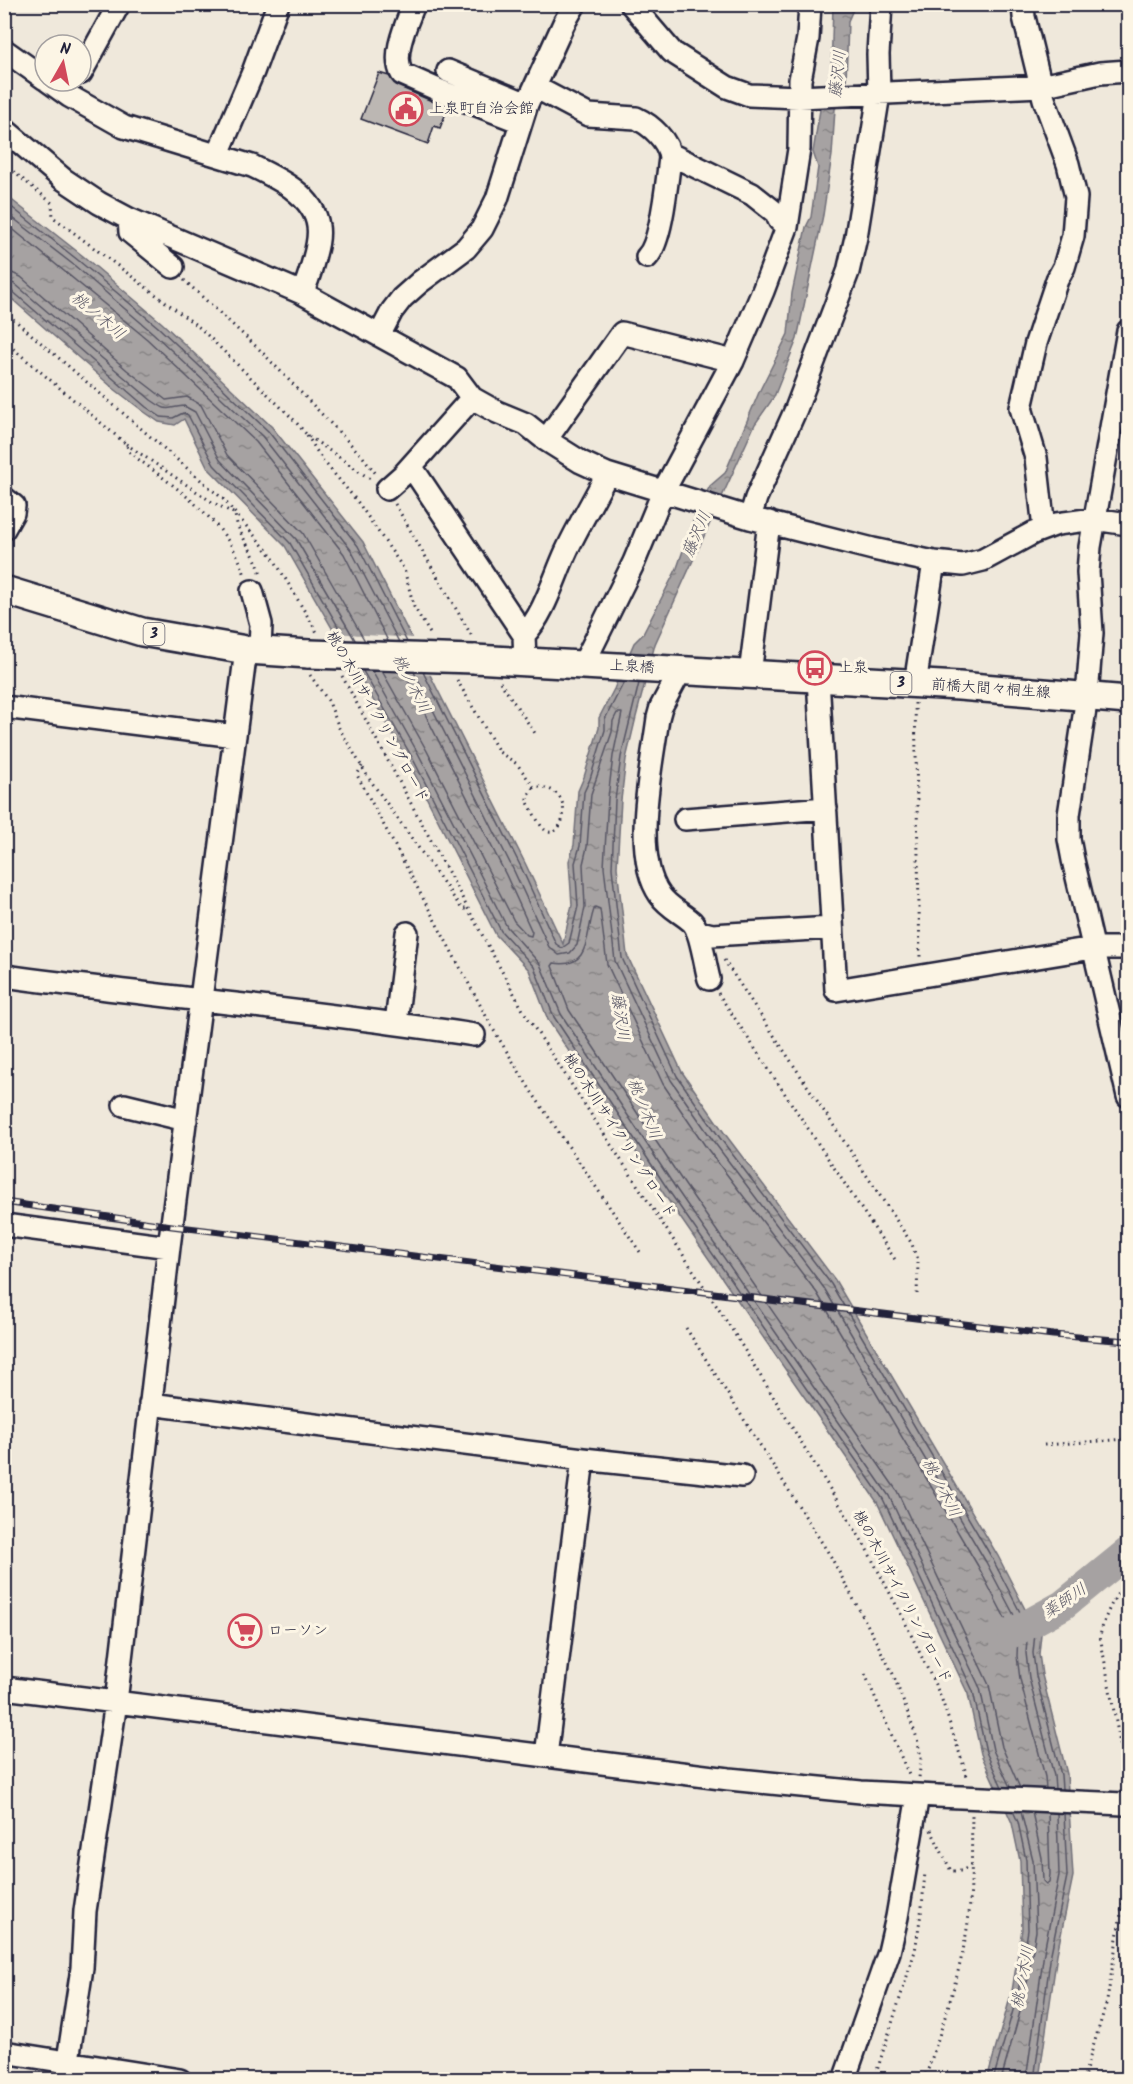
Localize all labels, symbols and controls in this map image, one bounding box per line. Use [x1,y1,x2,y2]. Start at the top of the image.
north arrow [33,33,93,93]
text: N [58,37,72,63]
water label: 藤沢川 [823,49,853,99]
public building icon: 上泉町自治会館 [388,91,424,127]
place label: 上泉町自治会館 [429,97,534,121]
water label: 桃ノ木川 [65,286,131,346]
water label: 藤沢川 [676,507,718,561]
road number: 3 [144,623,164,645]
street label: 桃の木川サイクリングロード [320,627,434,807]
water label: 桃ノ木川 [385,650,437,718]
bus stop icon: 上泉 [797,650,833,686]
street label: 上泉橋 [609,654,655,680]
place label: 上泉 [838,656,868,680]
road number: 3 [890,672,912,694]
street label: 前橋大間々桐生線 [930,673,1052,705]
water label: 藤沢川 [604,991,636,1043]
street label: 桃の木川サイクリングロード [556,1048,682,1224]
water label: 桃ノ木川 [620,1075,668,1143]
water label: 桃ノ木川 [915,1454,967,1522]
street label: 桃の木川サイクリングロード [846,1506,958,1688]
water label: 薬師川 [1038,1577,1092,1625]
supermarket icon: ローソン [227,1613,263,1649]
place label: ローソン [268,1619,328,1643]
water label: 桃ノ木川 [1005,1943,1041,2011]

